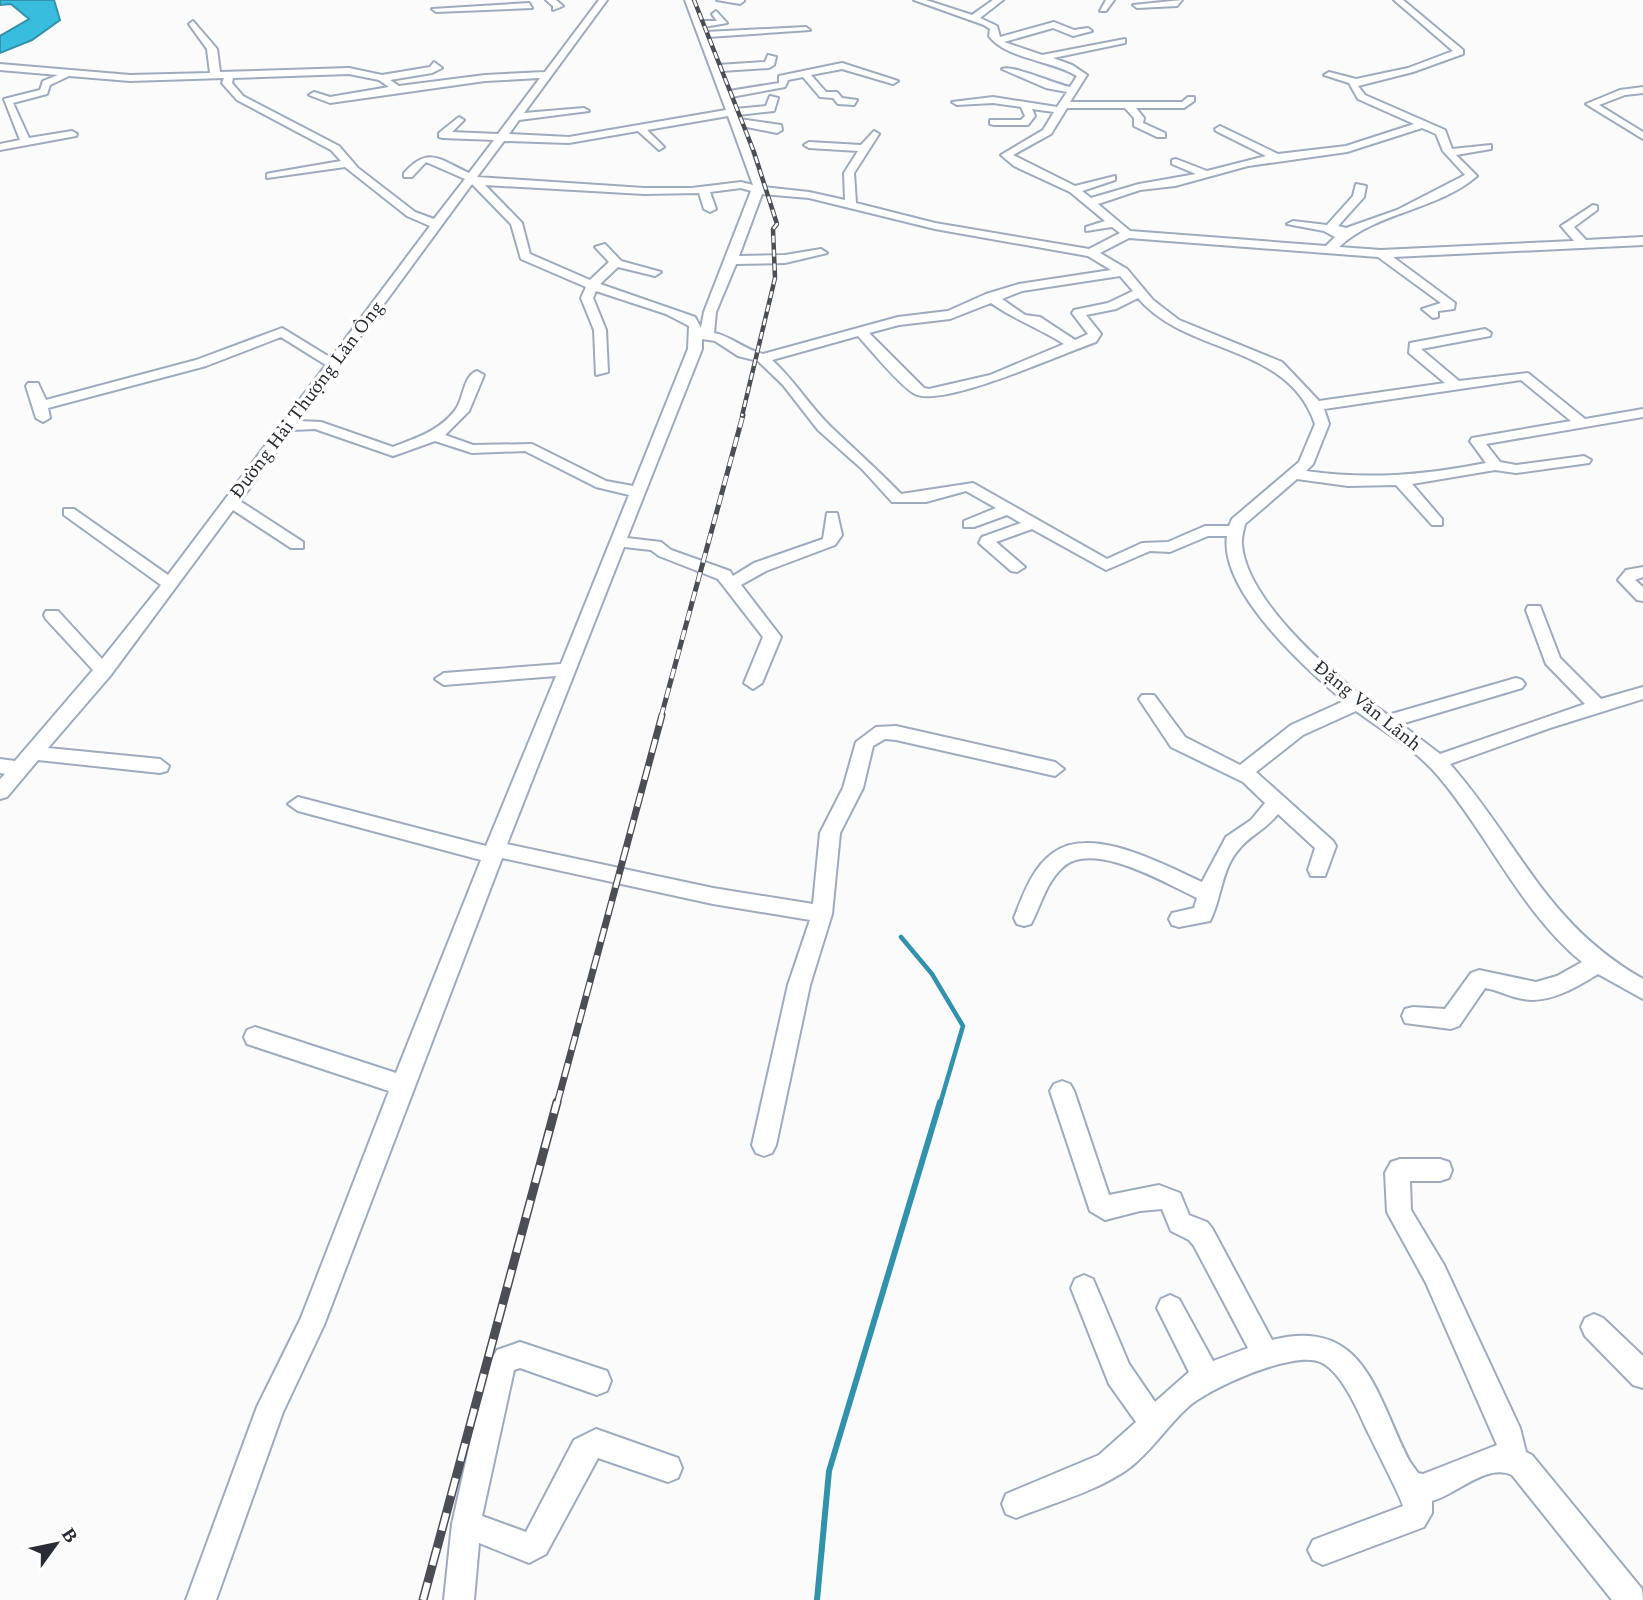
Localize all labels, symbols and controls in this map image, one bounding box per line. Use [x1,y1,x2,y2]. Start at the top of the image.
street label: Đường Hải Thượng Lãn Ông [223,295,391,505]
street label: Đặng Văn Lãnh [1307,653,1427,759]
north arrow [21,1509,91,1579]
text: B [53,1522,85,1549]

